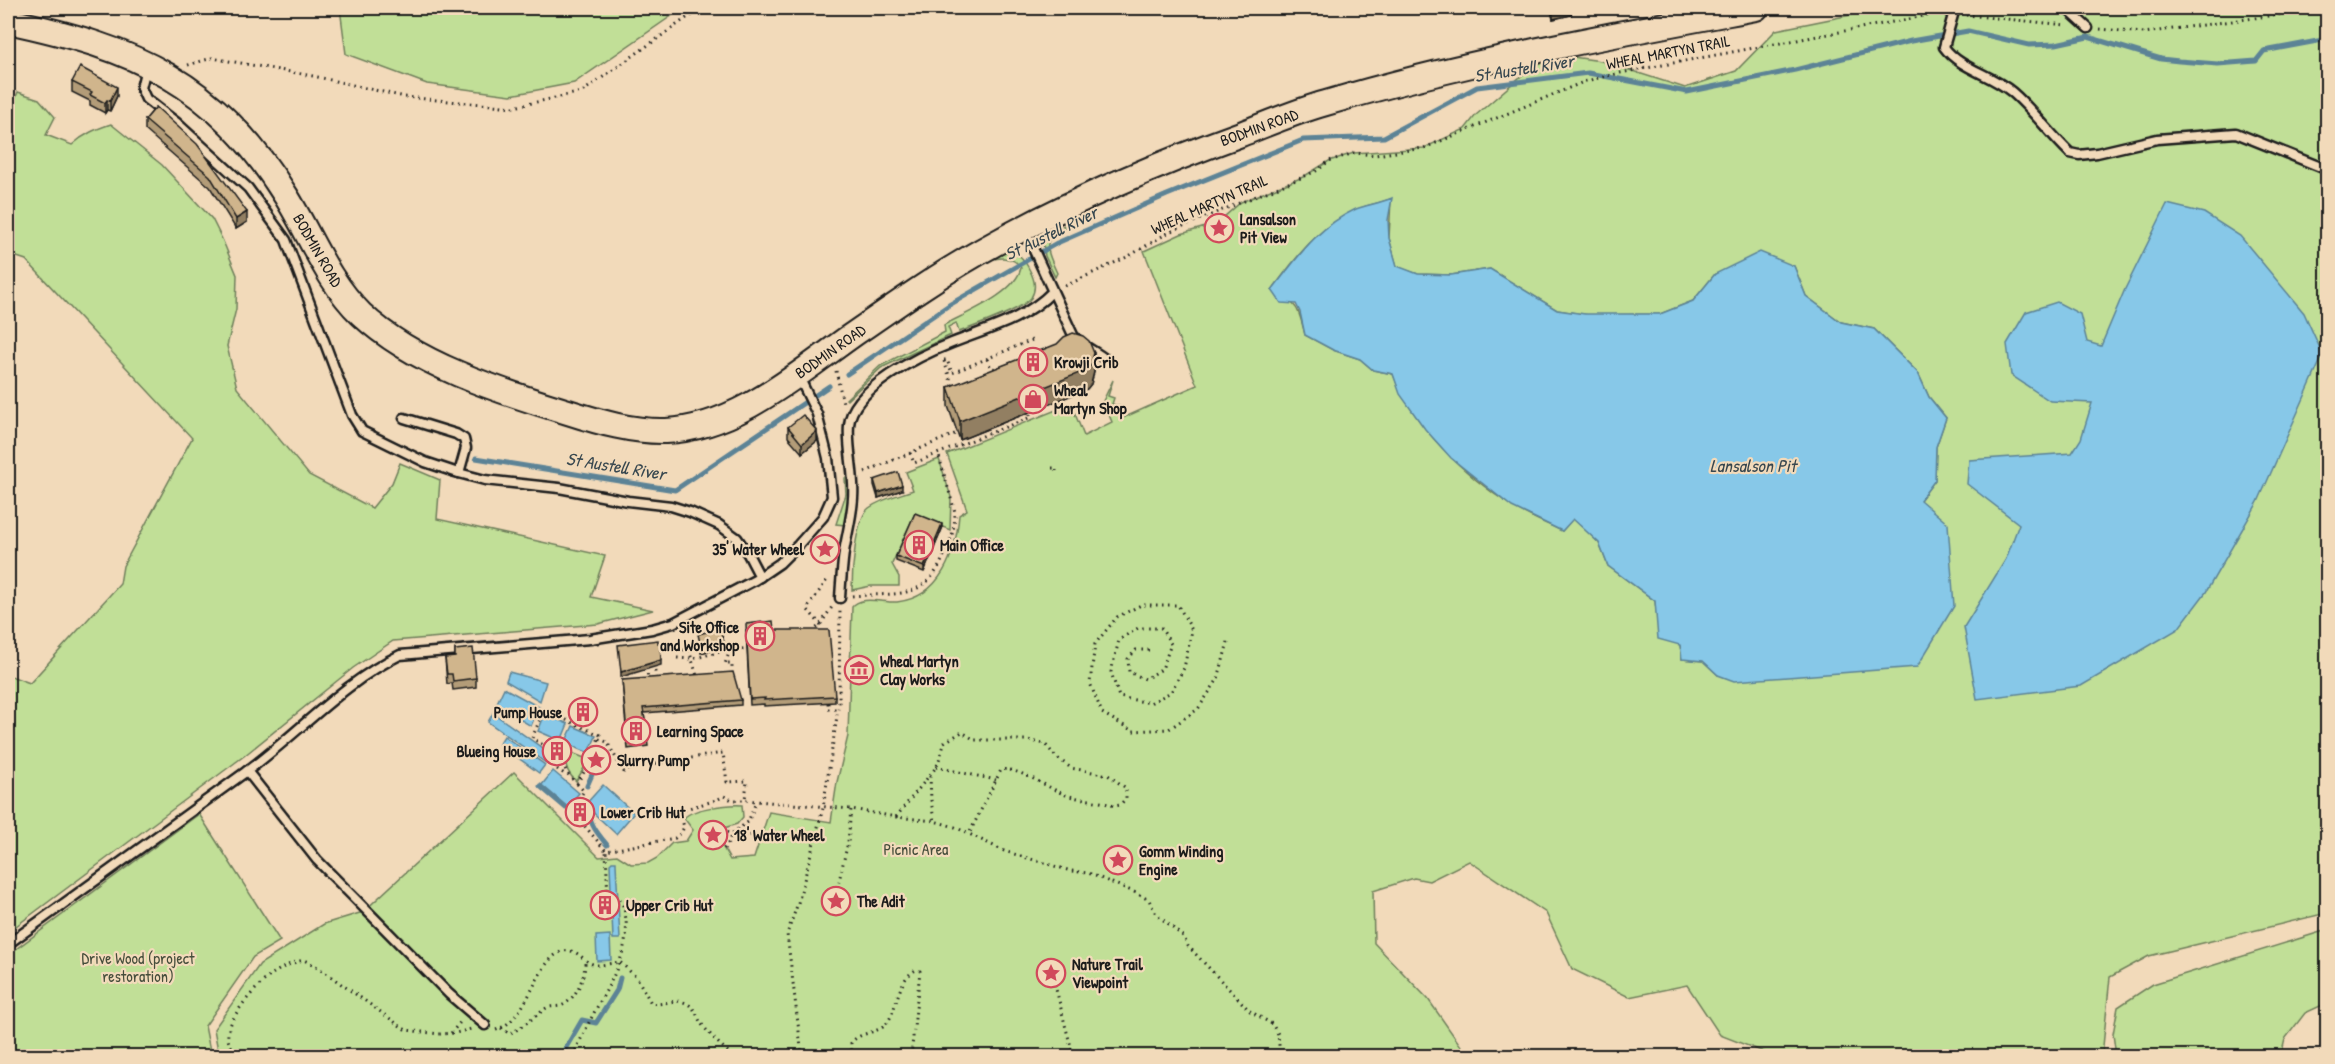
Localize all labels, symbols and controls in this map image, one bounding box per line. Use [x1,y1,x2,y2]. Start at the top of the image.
street label: WHEAL MARTYN TRAIL [1604,29,1732,75]
water label: St Austell River [1473,47,1578,88]
street label: BODMIN ROAD [1217,103,1301,151]
street label: WHEAL MARTYN TRAIL [1147,168,1271,240]
water label: St Austell River [1000,199,1103,266]
place label: Lansalson Pit View [1240,208,1296,248]
street label: BODMIN ROAD [288,209,348,291]
place icon: Lansalson Pit View [1203,212,1235,244]
street label: BODMIN ROAD [790,318,870,383]
building icon: Krowji Crib [1017,346,1049,378]
place label: Krowji Crib [1054,351,1119,373]
place label: Wheal Martyn Shop [1054,379,1127,420]
shop icon: Wheal Martyn Shop [1017,383,1049,415]
water label: St Austell River [565,446,670,487]
water label: Lansalson Pit [1710,453,1799,478]
building icon: Main Office [903,529,935,561]
place icon: 35' Water Wheel [809,533,841,565]
place label: Main Office [940,534,1004,556]
place label: 35' Water Wheel [712,538,805,560]
place label: Site Office and Workshop [660,616,740,657]
building icon: Site Office and Workshop [744,620,776,652]
place label: Wheal Martyn Clay Works [880,650,959,691]
museum icon: Wheal Martyn Clay Works [843,654,875,686]
building icon: Pump House [567,696,599,728]
place label: Pump House [494,701,563,724]
building icon: Learning Space [620,715,652,747]
place label: Learning Space [657,720,744,743]
building icon: Blueing House [541,735,573,767]
place label: Blueing House [456,740,537,763]
place icon: Slurry Pump [580,744,612,776]
place label: Slurry Pump [617,749,690,772]
building icon: Lower Crib Hut [564,796,596,828]
place label: Lower Crib Hut [601,801,686,823]
place icon: 18' Water Wheel [697,819,729,851]
place label: 18' Water Wheel [734,824,825,846]
park label: Picnic Area [884,838,948,860]
place label: Gomm Winding Engine [1139,840,1223,881]
place icon: Gomm Winding Engine [1102,844,1134,876]
place icon: The Adit [820,885,852,917]
building icon: Upper Crib Hut [589,889,621,921]
place label: The Adit [856,890,905,912]
place label: Upper Crib Hut [626,894,713,917]
park label: Drive Wood (project restoration) [81,947,195,987]
place label: Nature Trail Viewpoint [1072,953,1143,994]
place icon: Nature Trail Viewpoint [1035,957,1067,989]

